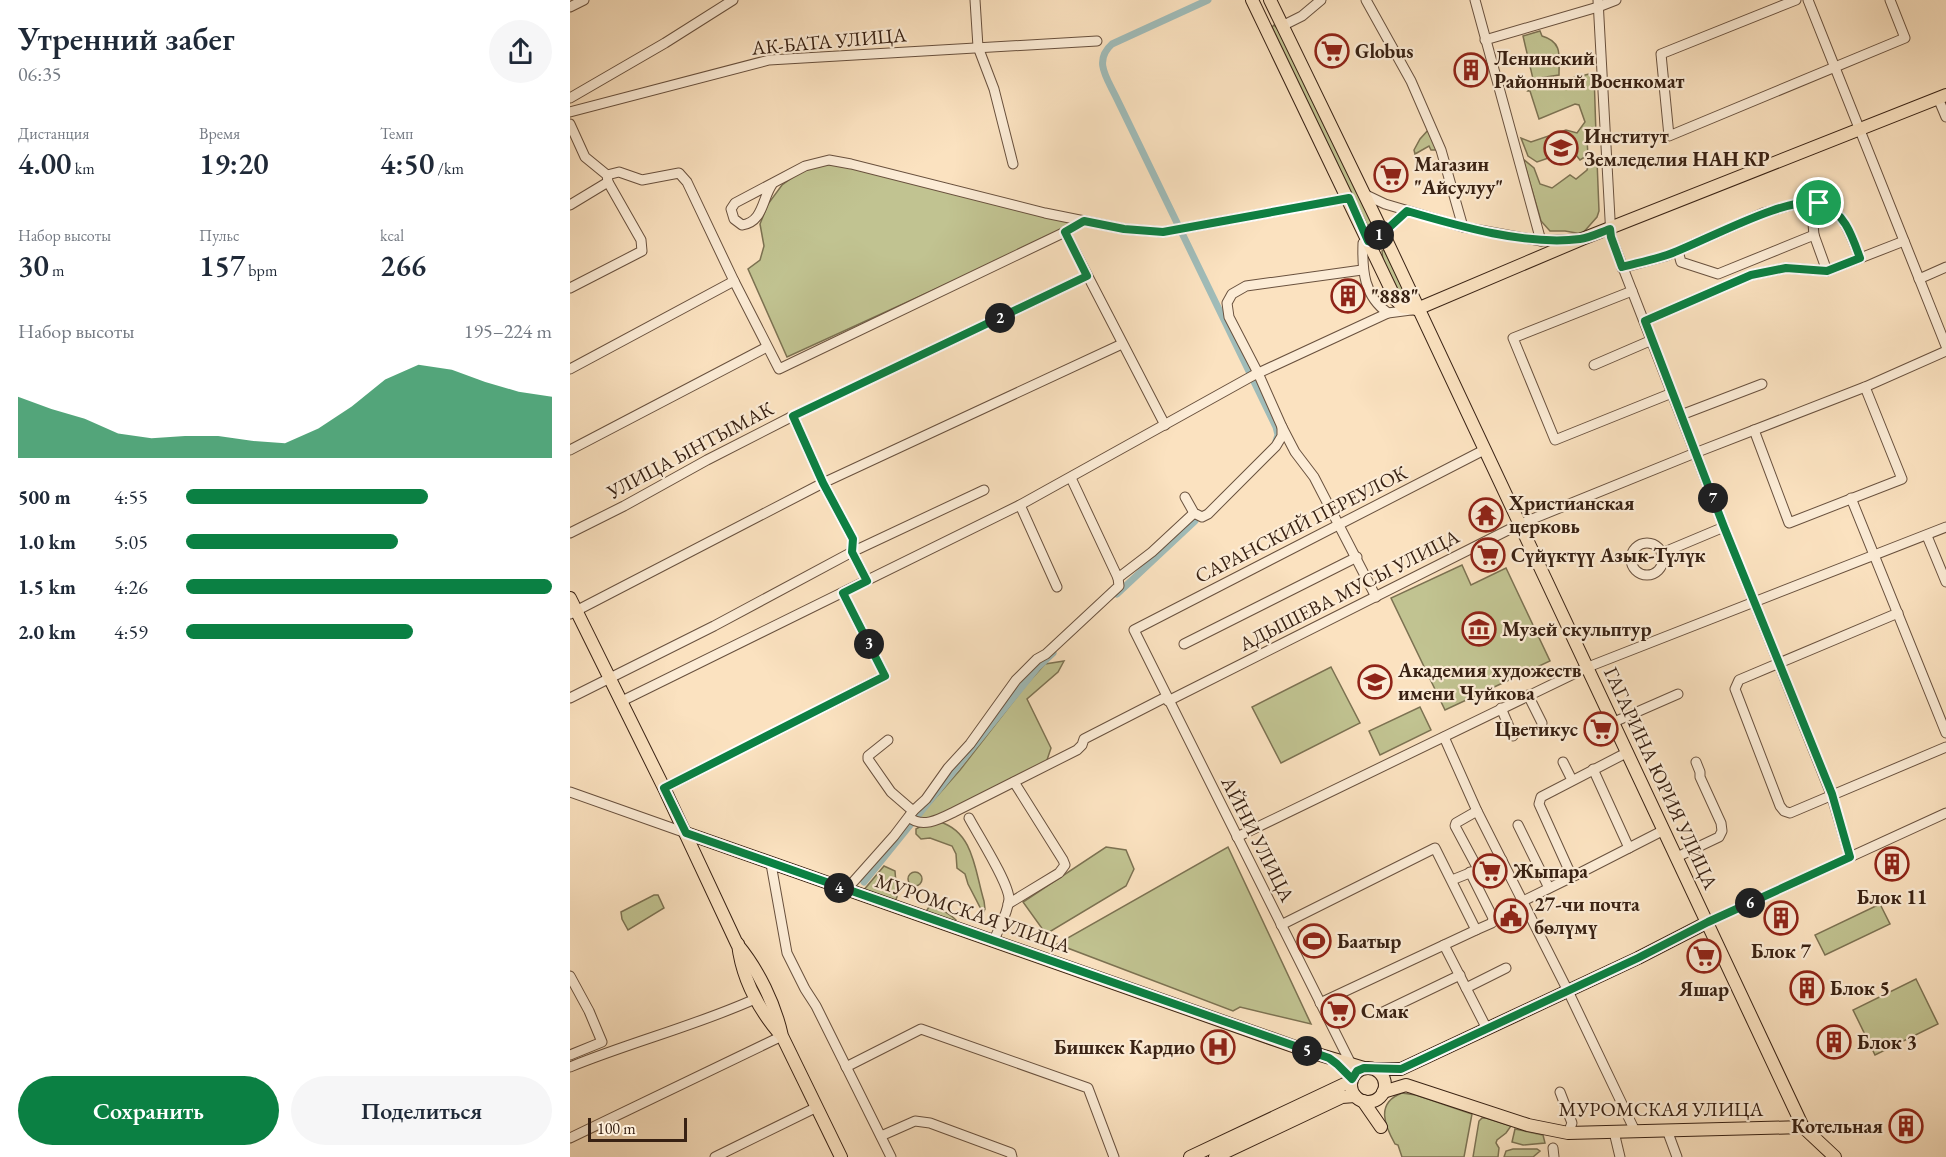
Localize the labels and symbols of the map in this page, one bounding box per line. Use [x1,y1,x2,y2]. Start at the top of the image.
street label: АК-БАТА УЛИЦА [749,21,908,61]
supermarket icon: Globus [1314,33,1350,69]
place label: Globus [1355,38,1413,64]
place label: Ленинский Районный Военкомат [1494,45,1685,94]
building icon: Ленинский Районный Военкомат [1453,52,1489,88]
place label: Институт Земледелия НАН КР [1584,123,1770,172]
school or university icon: Институт Земледелия НАН КР [1543,130,1579,166]
place label: Магазин "Айсулуу" [1414,151,1503,200]
supermarket icon: Магазин "Айсулуу" [1373,157,1409,193]
pin [1793,177,1844,228]
pin: 1 [1364,220,1394,250]
building icon: "888" [1330,278,1366,314]
place label: "888" [1371,283,1419,309]
pin: 2 [985,303,1015,333]
street label: УЛИЦА ЫНТЫМАК [601,395,778,505]
street label: САРАНСКИЙ ПЕРЕУЛОК [1190,459,1412,589]
pin: 7 [1698,483,1728,513]
place label: Христианская церковь [1508,490,1635,539]
temple icon: Христианская церковь [1468,497,1504,533]
street label: АДЫШЕВА МУСЫ УЛИЦА [1234,523,1464,657]
supermarket icon: Сүйүктүү Азык-Түлүк [1470,537,1506,573]
place label: Сүйүктүү Азык-Түлүк [1511,542,1706,568]
museum icon: Музей скульптур [1461,611,1497,647]
place label: Музей скульптур [1502,616,1651,642]
pin: 3 [854,629,884,659]
place label: Академия художеств имени Чуйкова [1397,657,1582,706]
street label: ГАГАРИНА ЮРИЯ УЛИЦА [1598,663,1724,893]
school or university icon: Академия художеств имени Чуйкова [1357,664,1393,700]
supermarket icon: Цветикус [1583,711,1619,747]
place label: Цветикус [1495,716,1578,742]
street label: АЙНИ УЛИЦА [1215,771,1301,906]
building icon: Блок 11 [1874,846,1910,882]
supermarket icon: Жыпара [1472,853,1508,889]
place label: Жыпара [1512,858,1588,884]
street label: МУРОМСКАЯ УЛИЦА [872,867,1074,959]
pin: 4 [824,873,854,903]
place label: Блок 11 [1857,884,1927,910]
pin: 6 [1735,888,1765,918]
place label: 27-чи почта бөлүмү [1534,891,1640,940]
public building icon: 27-чи почта бөлүмү [1493,898,1529,934]
building icon: Блок 7 [1763,900,1799,936]
sports icon: Баатыр [1296,923,1332,959]
place label: Баатыр [1337,928,1401,954]
supermarket icon: Яшар [1686,938,1722,974]
place label: Блок 7 [1751,938,1811,964]
building icon: Блок 5 [1789,970,1825,1006]
place label: Блок 5 [1830,975,1890,1001]
place label: Яшар [1678,976,1729,1002]
supermarket icon: Смак [1320,993,1356,1029]
place label: Смак [1361,998,1408,1024]
building icon: Блок 3 [1816,1024,1852,1060]
hospital icon: Бишкек Кардио [1200,1029,1236,1065]
place label: Блок 3 [1857,1029,1917,1055]
place label: Бишкек Кардио [1054,1034,1195,1060]
pin: 5 [1292,1036,1322,1066]
street label: МУРОМСКАЯ УЛИЦА [1559,1096,1764,1122]
building icon: Котельная [1888,1108,1924,1144]
place label: Котельная [1791,1113,1883,1139]
scale bar [588,1115,687,1142]

